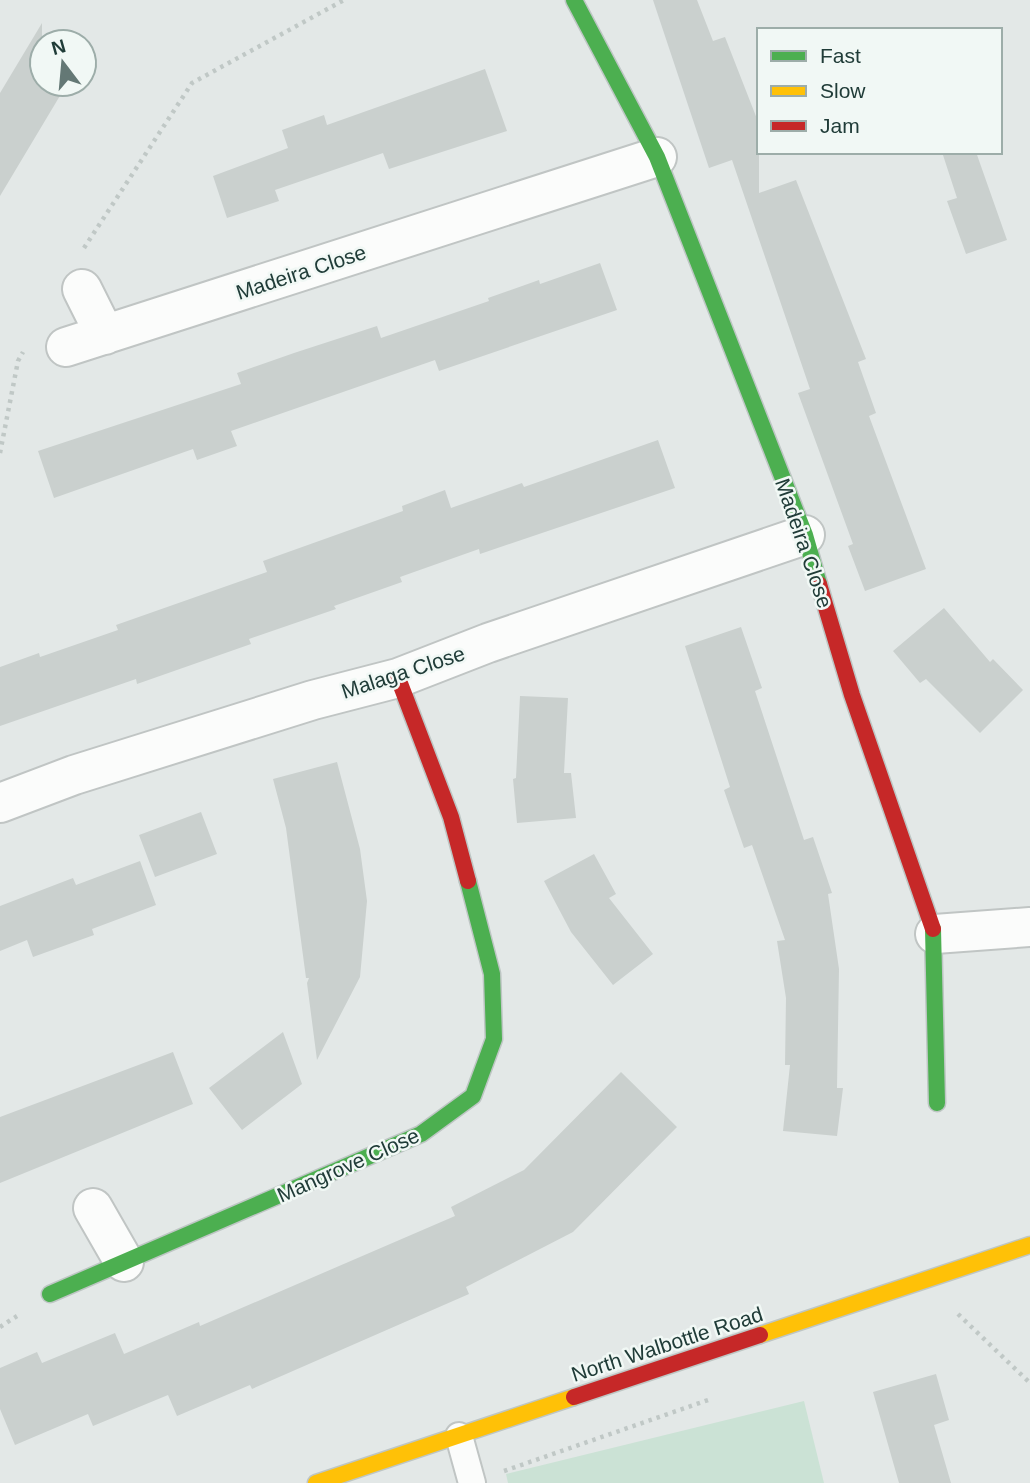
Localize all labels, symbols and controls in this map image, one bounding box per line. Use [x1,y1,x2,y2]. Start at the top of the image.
north arrow [28,28,98,98]
legend [757,28,1002,154]
text: N [49,35,68,59]
text: Fast [820,44,861,67]
text: Slow [820,79,866,102]
text: Jam [820,114,860,137]
street label: Madeira Close [233,240,369,304]
street label: Madeira Close [771,475,837,611]
street label: Malaga Close [338,641,468,703]
street label: Mangrove Close [273,1123,423,1207]
street label: North Walbottle Road [568,1302,766,1386]

